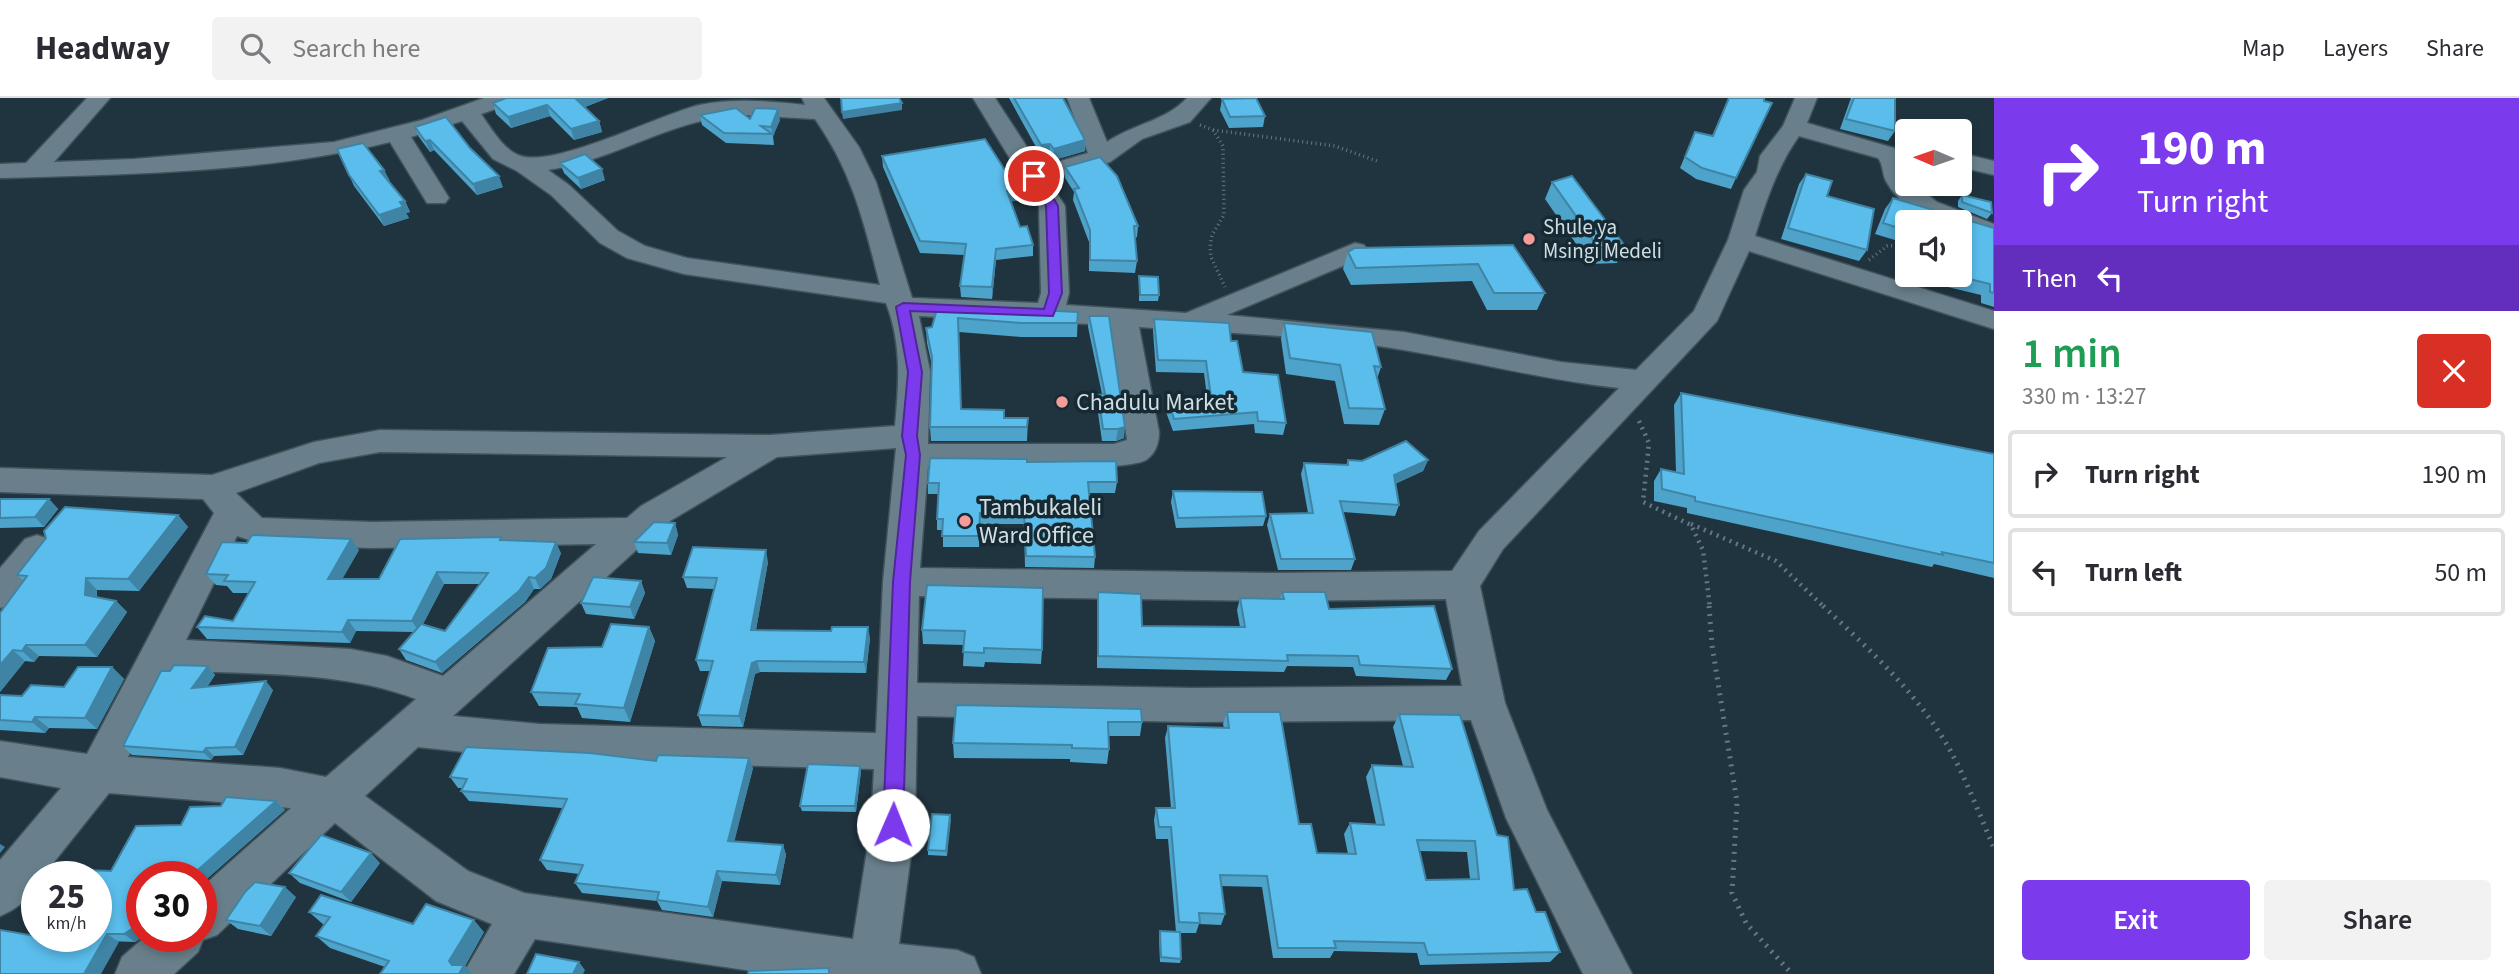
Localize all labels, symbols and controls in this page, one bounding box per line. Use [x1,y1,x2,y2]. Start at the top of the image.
search box [212,17,702,80]
text: Headway [35,25,170,72]
icon: search [236,29,274,67]
text: Search here [292,30,420,67]
text: Map [2242,31,2285,66]
text: Layers [2323,31,2388,66]
text: Share [2426,31,2484,66]
text: 190 m [2137,114,2266,184]
north arrow [1895,119,1972,196]
map controls [1895,119,1972,287]
icon: right [2022,126,2113,217]
pin [1004,146,1064,206]
icon: arrive [1015,157,1053,195]
text: Turn right [2137,179,2268,225]
button: sound [1895,210,1972,287]
place label: Shule ya Msingi Medeli [1543,212,1662,266]
marker: Shule ya Msingi Medeli [1521,231,1537,247]
icon: left [2091,259,2129,297]
text: Then [2022,260,2077,297]
text: 1 min [2022,324,2122,384]
button: close [2417,334,2491,408]
text: 330 m · 13:27 [2022,380,2146,413]
place label: Chadulu Market [1076,385,1234,420]
marker: Chadulu Market [1054,394,1070,410]
icon: right [2026,455,2064,493]
text: Turn right [2085,456,2200,493]
text: 190 m [2421,456,2487,493]
place label: Tambukaleli Ward Office [979,490,1102,553]
marker: Tambukaleli Ward Office [957,513,973,529]
icon: left [2026,553,2064,591]
text: Turn left [2085,554,2182,591]
text: 50 m [2434,554,2487,591]
position arrow [856,788,930,862]
speed limit sign: 30 [126,861,217,952]
text: 25 [48,872,85,922]
button: Exit [2022,880,2250,960]
button: Share [2264,880,2491,960]
text: km/h [47,911,86,936]

